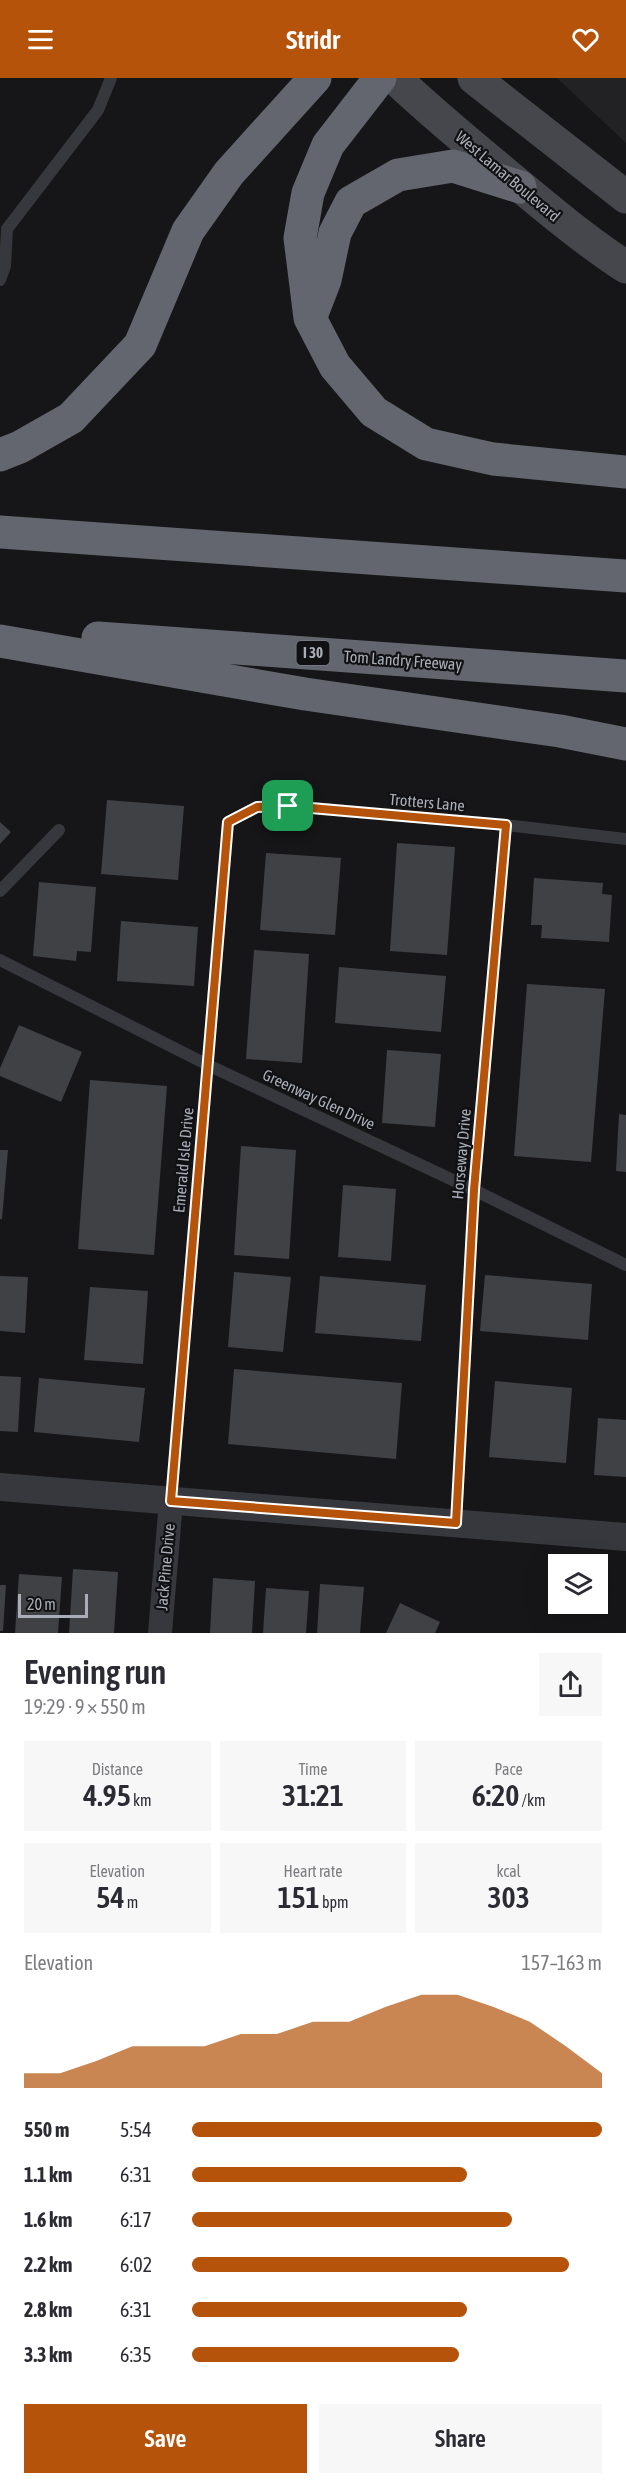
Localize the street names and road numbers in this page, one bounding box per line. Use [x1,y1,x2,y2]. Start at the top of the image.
street label: West Lamar Boulevard [452,127,564,225]
road number: I 30 [296,641,330,665]
street label: Tom Landry Freeway [343,647,463,674]
street label: Trotters Lane [388,790,466,814]
street label: Greenway Glen Drive [260,1065,378,1134]
street label: Emerald Isle Drive [169,1107,197,1213]
street label: Horseway Drive [448,1108,475,1200]
street label: Jack Pine Drive [152,1523,178,1611]

